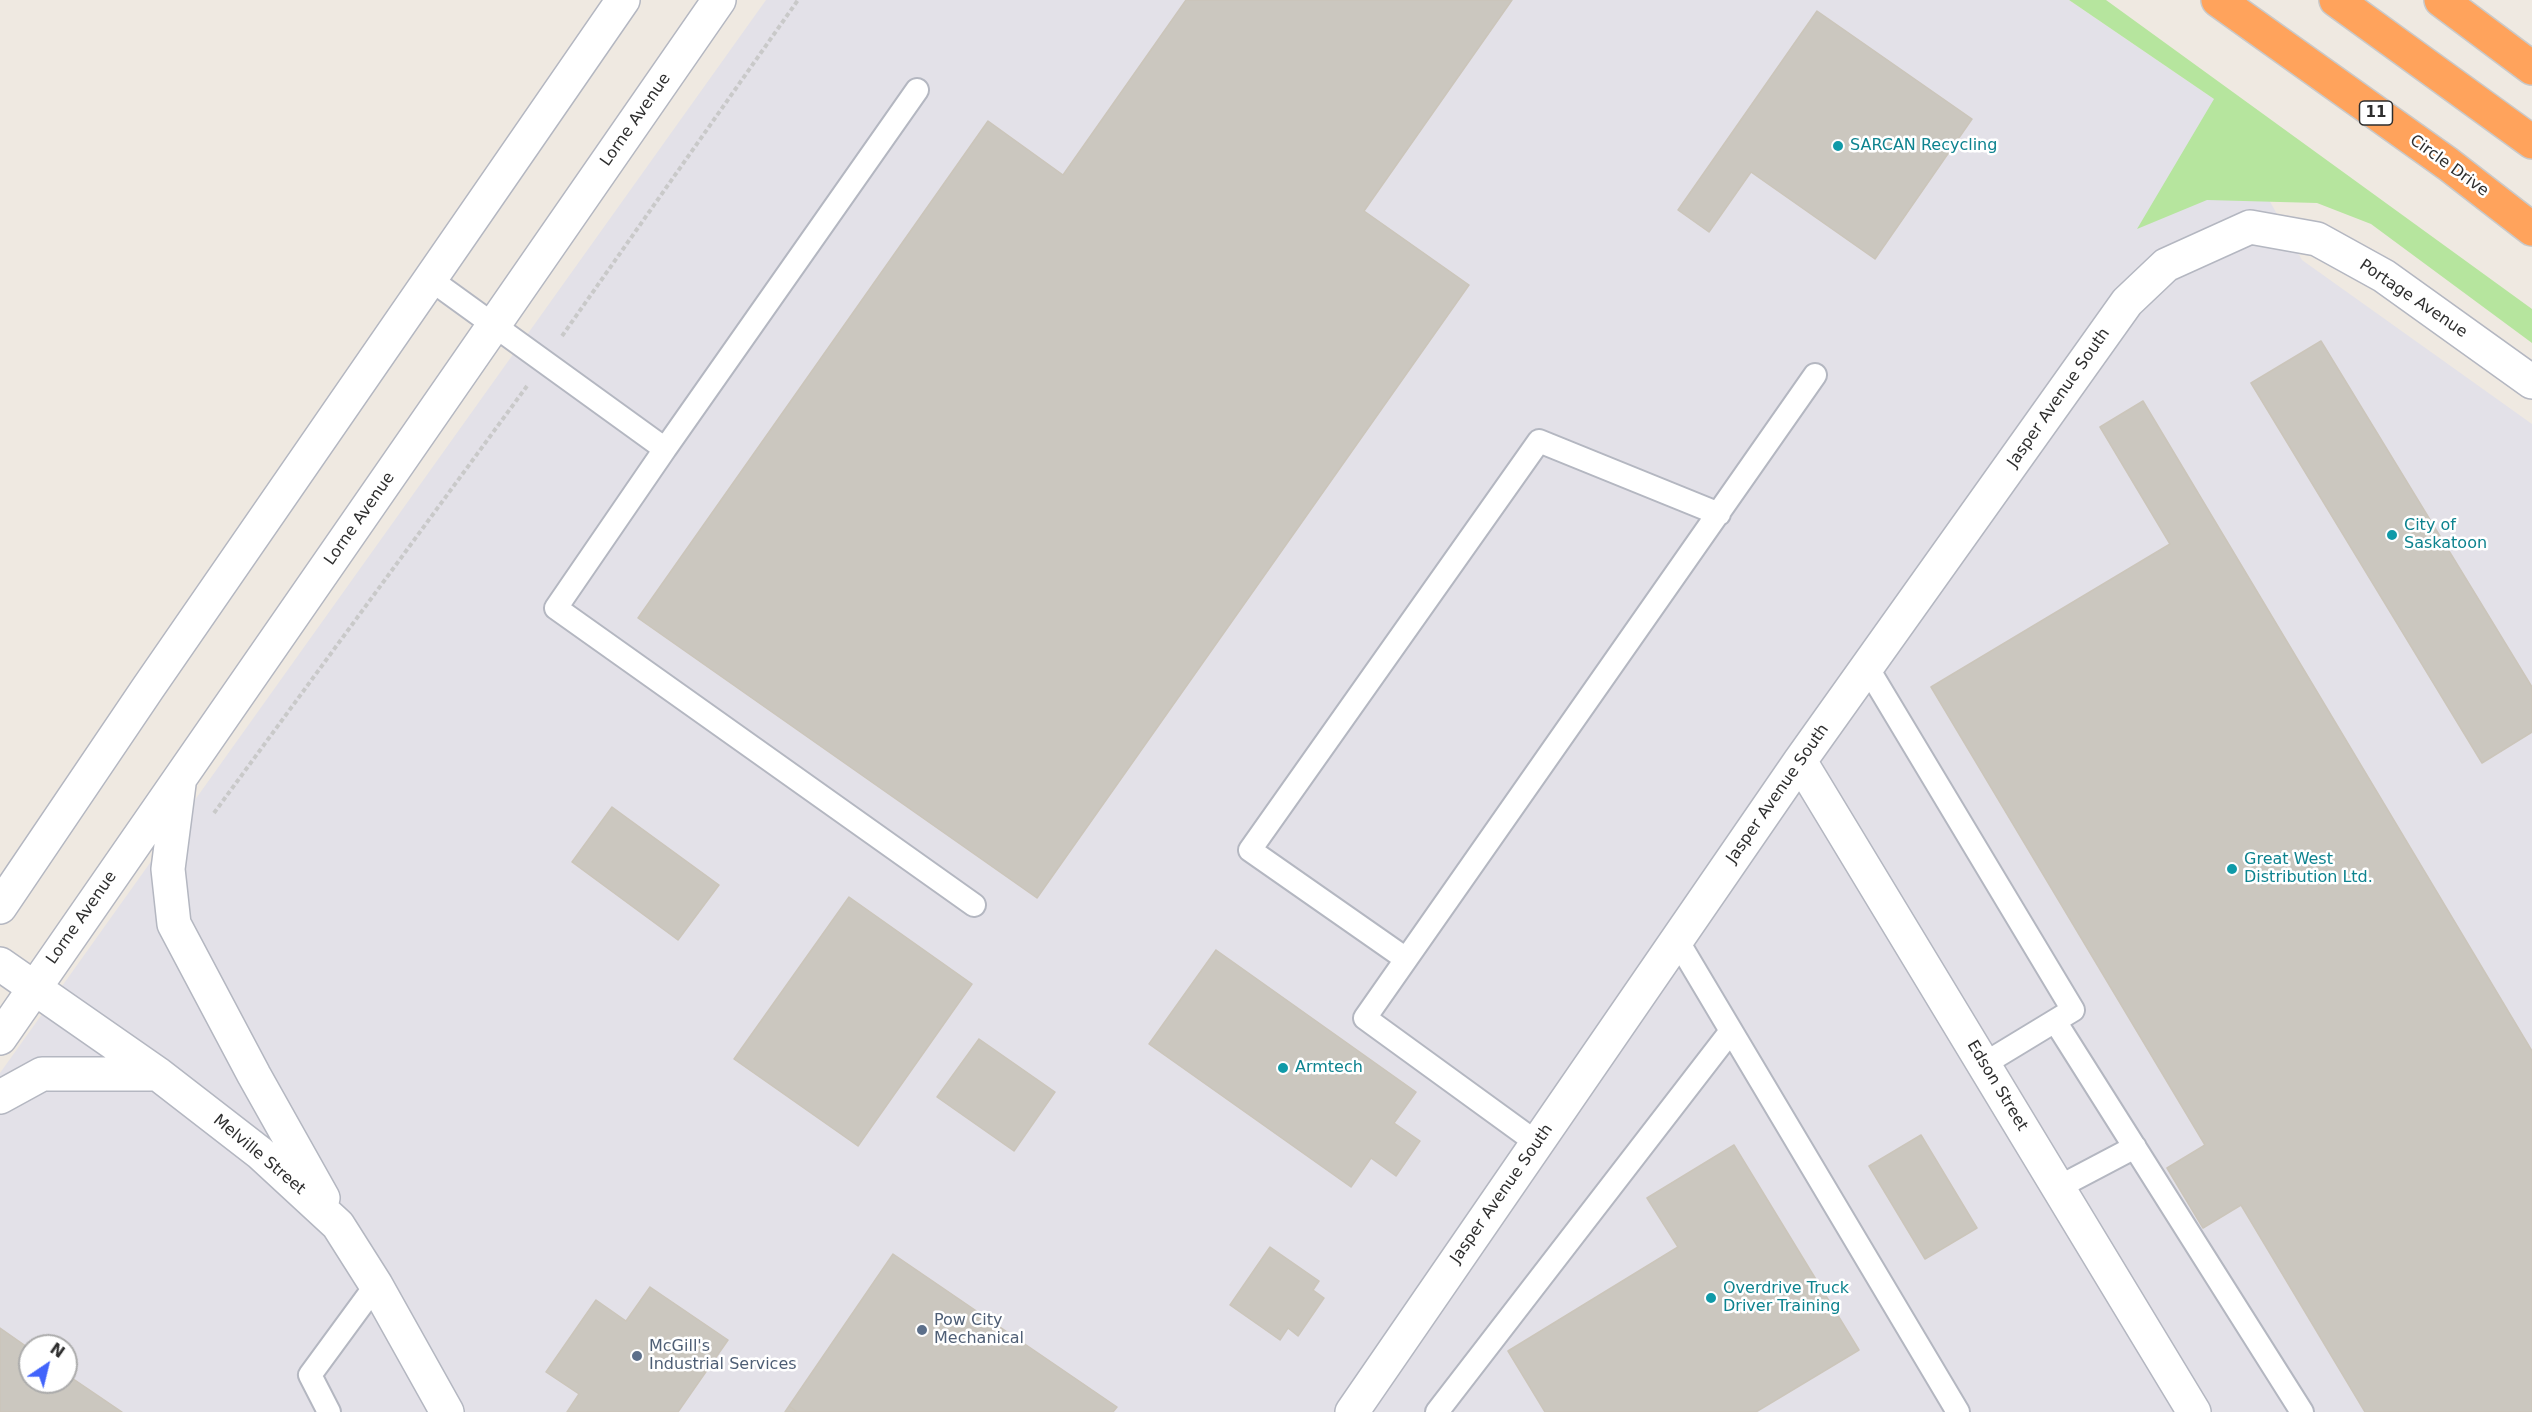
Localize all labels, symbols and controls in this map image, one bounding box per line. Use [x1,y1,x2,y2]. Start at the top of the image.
street label: Lorne Avenue [597,70,675,170]
road number: 11 [2360,101,2392,125]
street label: Circle Drive [2406,131,2492,201]
place label: SARCAN Recycling [1850,136,1997,156]
marker: SARCAN Recycling [1831,139,1845,153]
street label: Portage Avenue [2355,256,2471,342]
street label: Jasper Avenue South [2004,325,2114,471]
street label: Lorne Avenue [321,469,399,569]
place label: City of Saskatoon [2404,516,2487,554]
marker: City of Saskatoon [2385,528,2399,542]
street label: Jasper Avenue South [1723,721,1833,867]
place label: Great West Distribution Ltd. [2244,850,2373,888]
marker: Great West Distribution Ltd. [2225,862,2239,876]
street label: Lorne Avenue [43,868,121,968]
street label: Edson Street [1962,1037,2032,1135]
place label: Armtech [1295,1058,1363,1078]
marker: Armtech [1276,1061,1290,1075]
street label: Melville Street [209,1111,309,1199]
street label: Jasper Avenue South [1447,1121,1557,1267]
place label: Overdrive Truck Driver Training [1723,1279,1849,1317]
marker: Overdrive Truck Driver Training [1704,1291,1718,1305]
place label: Pow City Mechanical [934,1311,1024,1349]
marker: Pow City Mechanical [915,1323,929,1337]
north arrow [18,1334,78,1394]
place label: McGill's Industrial Services [649,1337,797,1375]
text: N [47,1339,68,1362]
marker: McGill's Industrial Services [630,1349,644,1363]

